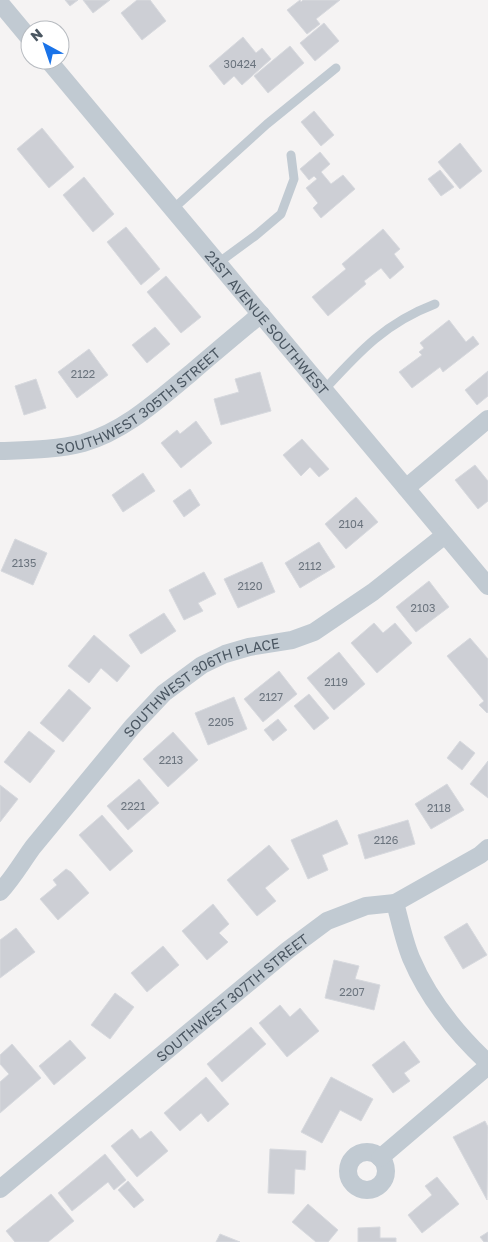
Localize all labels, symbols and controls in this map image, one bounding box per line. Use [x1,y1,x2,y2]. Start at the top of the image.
north arrow [20,20,70,70]
text: N [27,25,46,45]
house number: 30424 [223,57,257,70]
street label: 21ST AVENUE SOUTHWEST [202,247,333,398]
street label: SOUTHWEST 305TH STREET [54,343,223,456]
house number: 2122 [71,367,95,380]
house number: 2104 [338,517,364,530]
house number: 2135 [12,556,36,569]
house number: 2112 [298,559,322,572]
house number: 2120 [238,579,263,592]
house number: 2103 [411,601,435,614]
street label: SOUTHWEST 306TH PLACE [119,634,281,740]
house number: 2119 [324,675,348,688]
house number: 2127 [259,690,283,703]
house number: 2205 [208,715,234,728]
house number: 2213 [159,753,183,766]
house number: 2221 [121,799,145,812]
house number: 2118 [427,801,451,814]
house number: 2126 [374,833,399,846]
street label: SOUTHWEST 307TH STREET [152,929,312,1065]
house number: 2207 [339,985,365,998]

